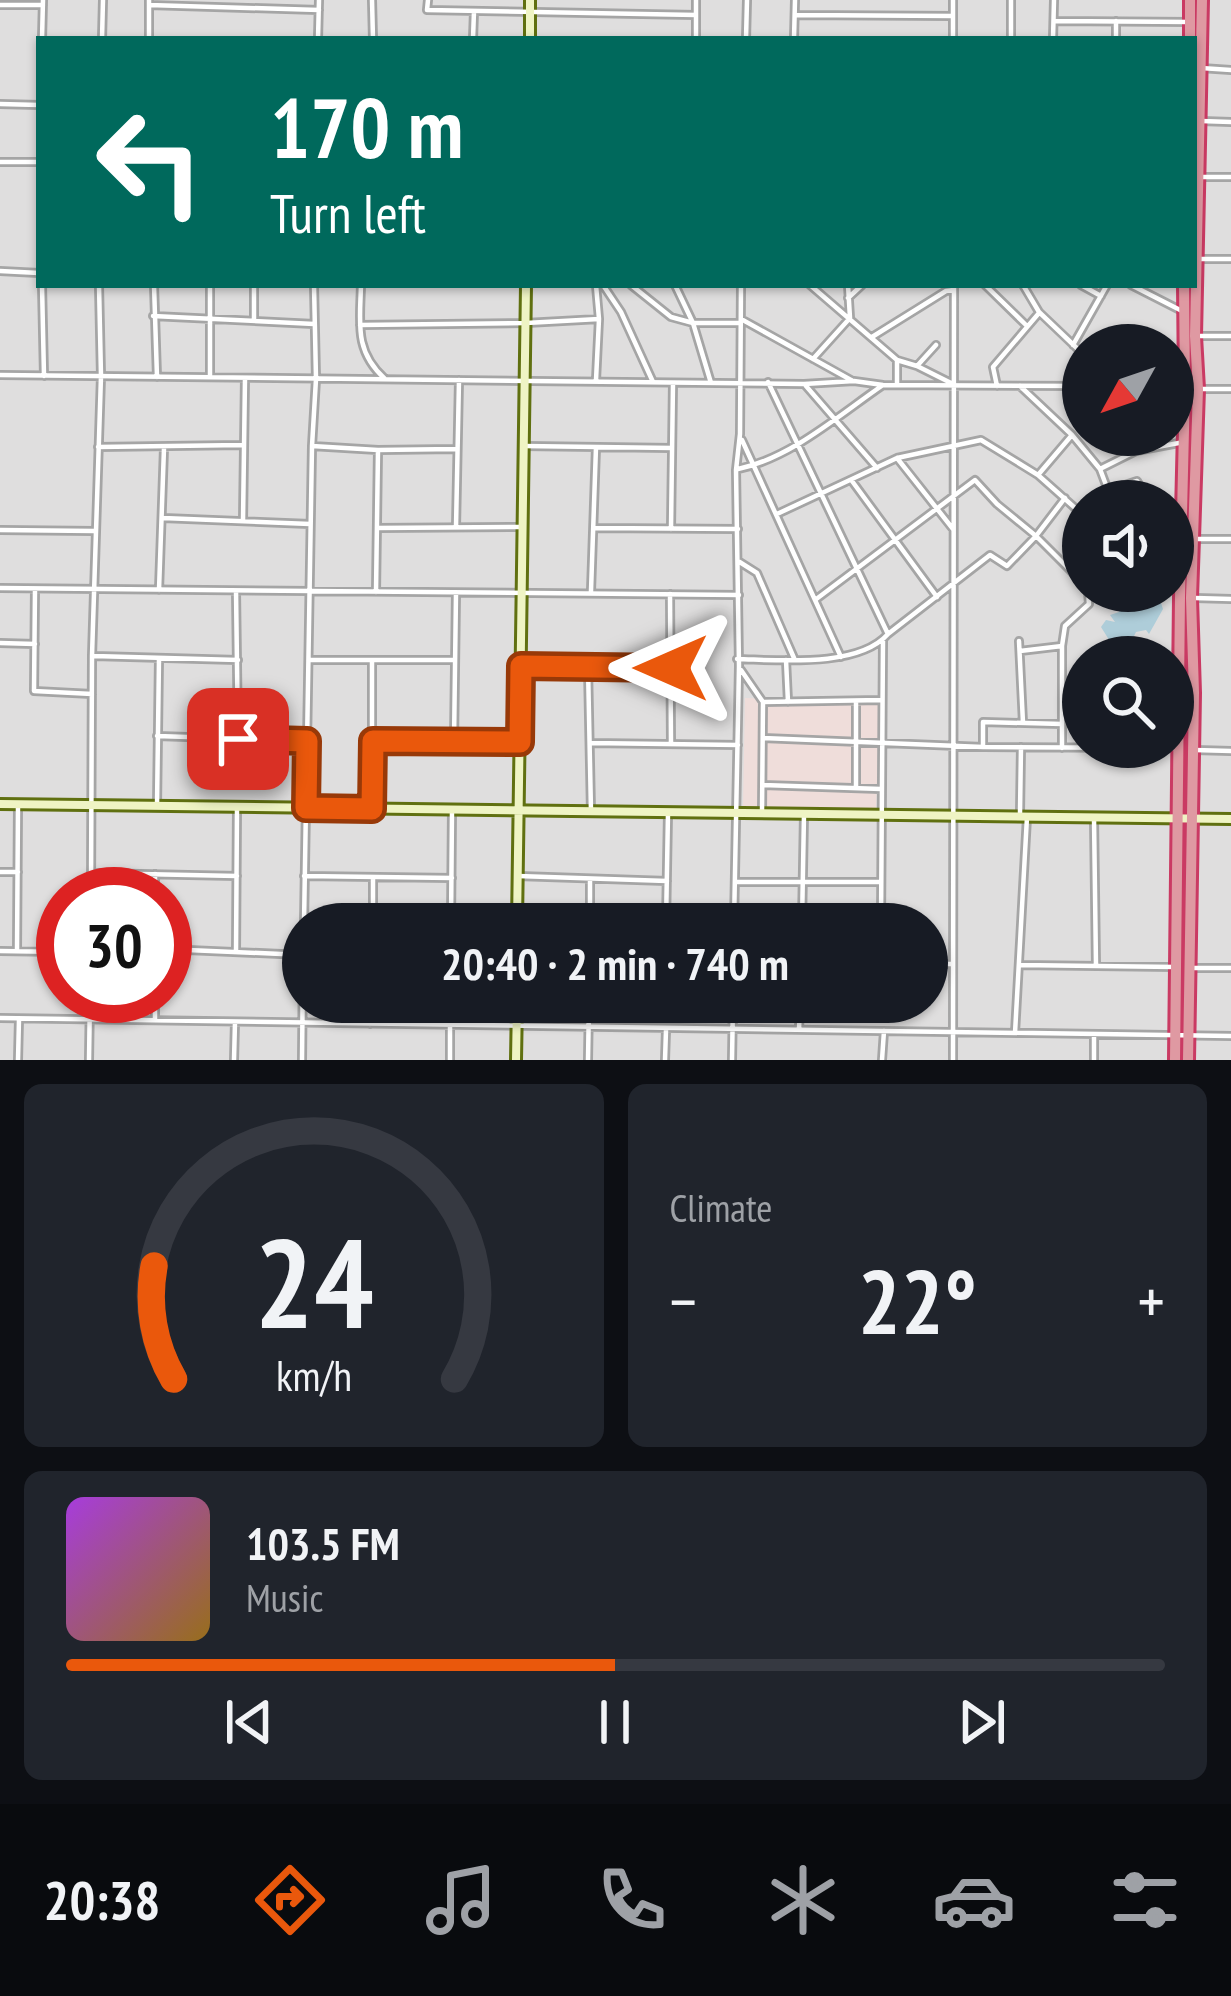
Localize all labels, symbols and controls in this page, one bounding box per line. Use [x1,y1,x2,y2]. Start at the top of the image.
text: 170 m [270,72,463,181]
icon: left [72,84,228,240]
text: Turn left [270,178,426,248]
north arrow [1062,324,1194,456]
map controls [1062,324,1194,768]
button: sound [1062,480,1194,612]
position arrow [608,605,734,731]
button: search [1062,636,1194,768]
pin [187,688,289,790]
icon: arrive [205,706,271,772]
speed limit sign: 30 [36,867,192,1023]
text: 20:40 · 2 min · 740 m [441,934,789,992]
text: Climate [670,1182,772,1233]
text: 24 [254,1201,373,1362]
text: 22° [858,1242,977,1359]
text: − [670,1258,697,1343]
text: + [1138,1258,1165,1343]
text: km/h [276,1346,352,1402]
text: 103.5 FM [246,1514,400,1572]
text: Music [246,1572,323,1623]
icon: previous [216,1689,282,1755]
icon: pause [582,1689,648,1755]
icon: next [949,1689,1015,1755]
icon: directions [248,1858,332,1942]
icon: music [419,1858,503,1942]
icon: phone [590,1858,674,1942]
icon: climate [761,1858,845,1942]
icon: car [932,1858,1016,1942]
icon: filters [1103,1858,1187,1942]
text: 20:38 [44,1865,160,1935]

